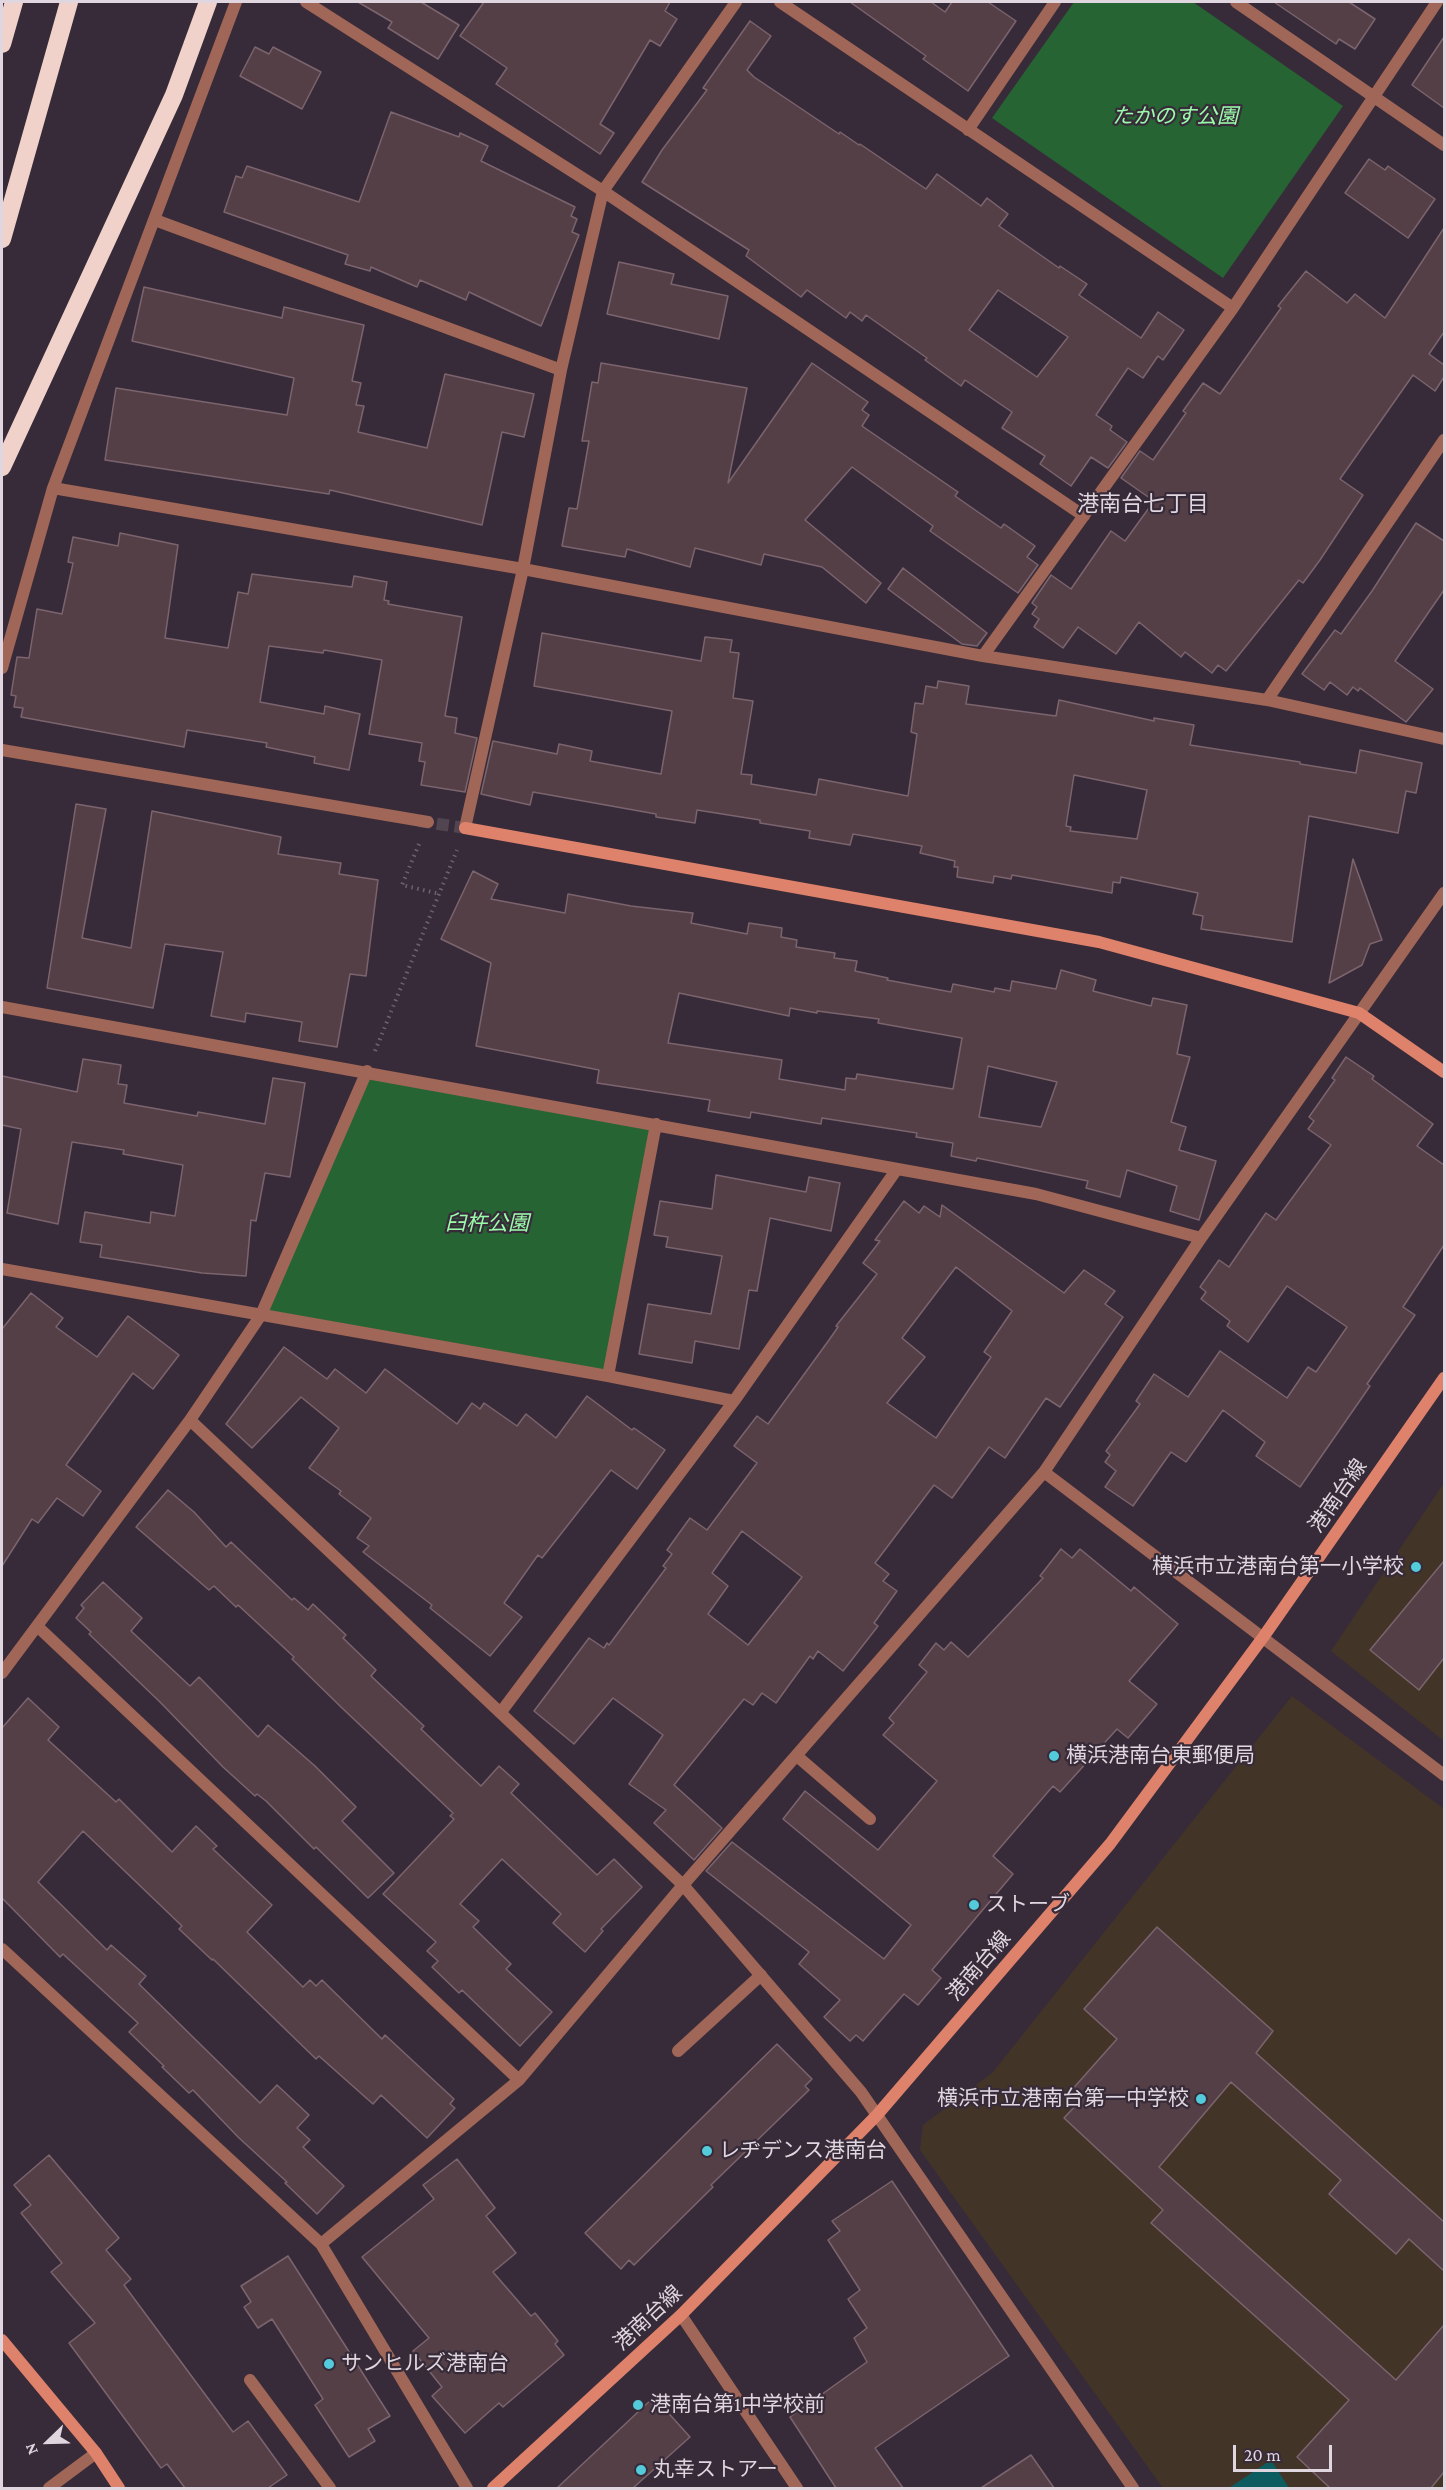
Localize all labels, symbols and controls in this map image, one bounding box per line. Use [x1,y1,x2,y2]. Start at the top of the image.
park label: たかのす公園 [1112,104,1238,130]
district label: 港南台七丁目 [1077,491,1209,517]
park label: 臼杵公園 [445,1211,529,1237]
street label: 港南台線 [1304,1454,1372,1538]
place label: 横浜市立港南台第一小学校 [1152,1554,1404,1580]
marker: 横浜市立港南台第一小学校 [1409,1560,1423,1574]
place label: 横浜港南台東郵便局 [1066,1743,1255,1769]
marker: 横浜港南台東郵便局 [1047,1749,1061,1763]
place label: ストーブ [986,1892,1070,1918]
marker: ストーブ [967,1898,981,1912]
street label: 港南台線 [942,1926,1016,2006]
place label: 横浜市立港南台第一中学校 [937,2086,1189,2112]
marker: 横浜市立港南台第一中学校 [1194,2092,1208,2106]
place label: レヂデンス港南台 [719,2138,887,2164]
marker: レヂデンス港南台 [700,2144,714,2158]
street label: 港南台線 [609,2280,687,2356]
place label: サンヒルズ港南台 [341,2351,509,2377]
marker: サンヒルズ港南台 [322,2357,336,2371]
place label: 港南台第1中学校前 [650,2392,825,2418]
marker: 港南台第1中学校前 [631,2398,645,2412]
north arrow [18,2412,78,2472]
scale bar [1236,2433,1335,2471]
text: N [21,2441,41,2458]
text: 20 m [1244,2445,1281,2465]
place label: 丸幸ストアー [653,2457,778,2483]
marker: 丸幸ストアー [634,2463,648,2477]

